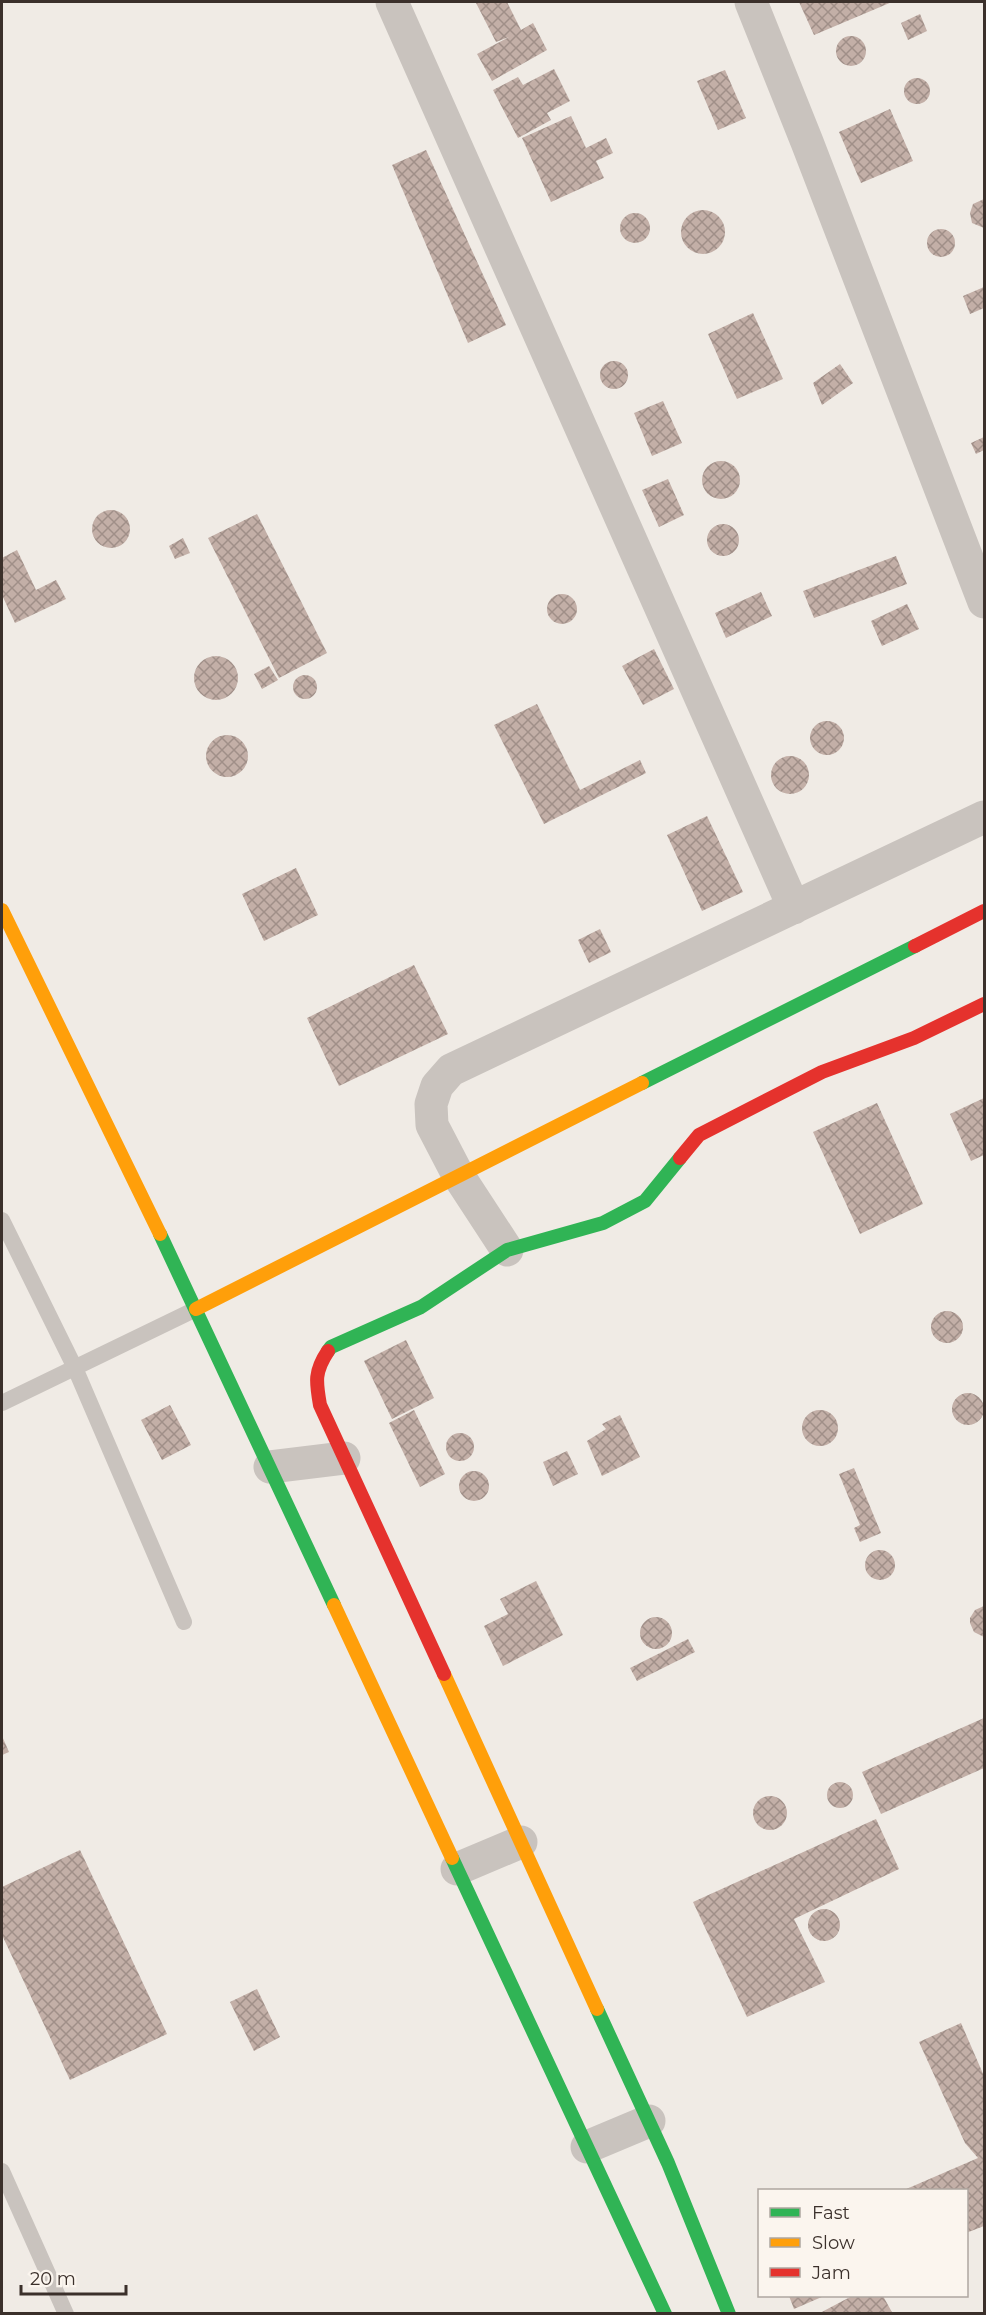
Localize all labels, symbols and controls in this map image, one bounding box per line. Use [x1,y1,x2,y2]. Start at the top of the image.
legend [758,2189,968,2297]
text: Fast [812,2202,850,2224]
text: Slow [812,2232,855,2254]
scale bar [21,2258,126,2296]
text: Jam [811,2262,851,2284]
text: 20 m [30,2268,76,2290]

